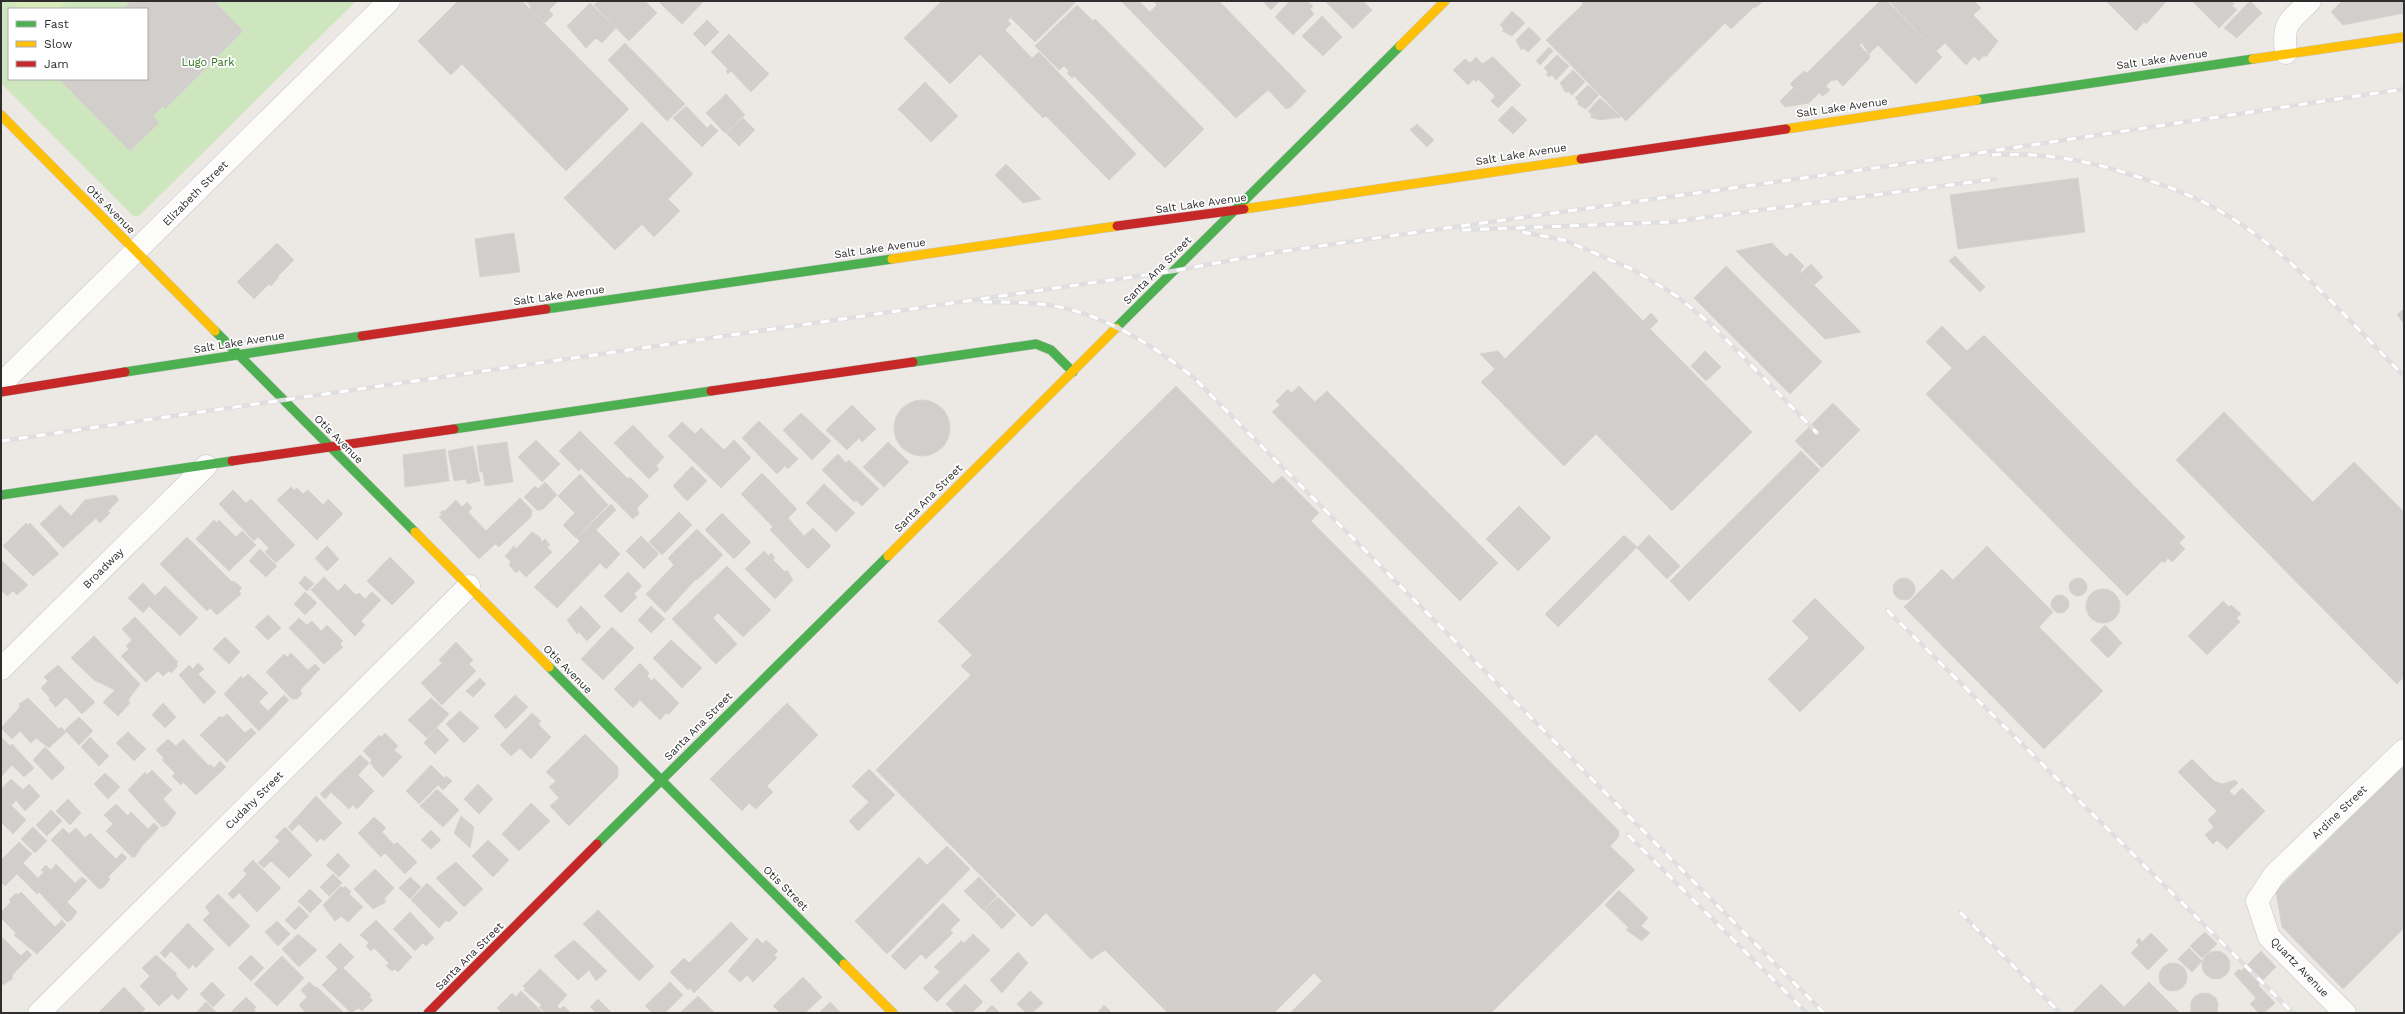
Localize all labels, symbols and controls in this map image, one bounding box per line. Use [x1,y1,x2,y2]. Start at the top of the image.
legend [8,8,148,80]
text: Fast [44,17,69,31]
text: Slow [44,37,72,51]
street label: Salt Lake Avenue [2116,47,2209,72]
park label: Lugo Park [181,56,235,69]
text: Jam [44,57,69,71]
street label: Salt Lake Avenue [1796,95,1889,120]
street label: Salt Lake Avenue [1475,141,1568,168]
street label: Elizabeth Street [160,158,231,229]
street label: Otis Avenue [84,182,138,236]
street label: Salt Lake Avenue [1155,191,1248,216]
street label: Santa Ana Street [1121,233,1194,307]
street label: Salt Lake Avenue [834,236,927,261]
street label: Salt Lake Avenue [513,283,606,308]
street label: Salt Lake Avenue [193,329,286,356]
street label: Otis Avenue [312,412,366,466]
street label: Santa Ana Street [892,461,965,535]
street label: Broadway [80,545,127,591]
street label: Otis Avenue [541,642,595,696]
street label: Santa Ana Street [662,689,735,763]
street label: Cudahy Street [223,768,286,832]
street label: Ardine Street [2309,783,2370,842]
street label: Otis Street [760,863,811,914]
street label: Santa Ana Street [433,919,506,993]
street label: Quartz Avenue [2268,935,2331,1000]

